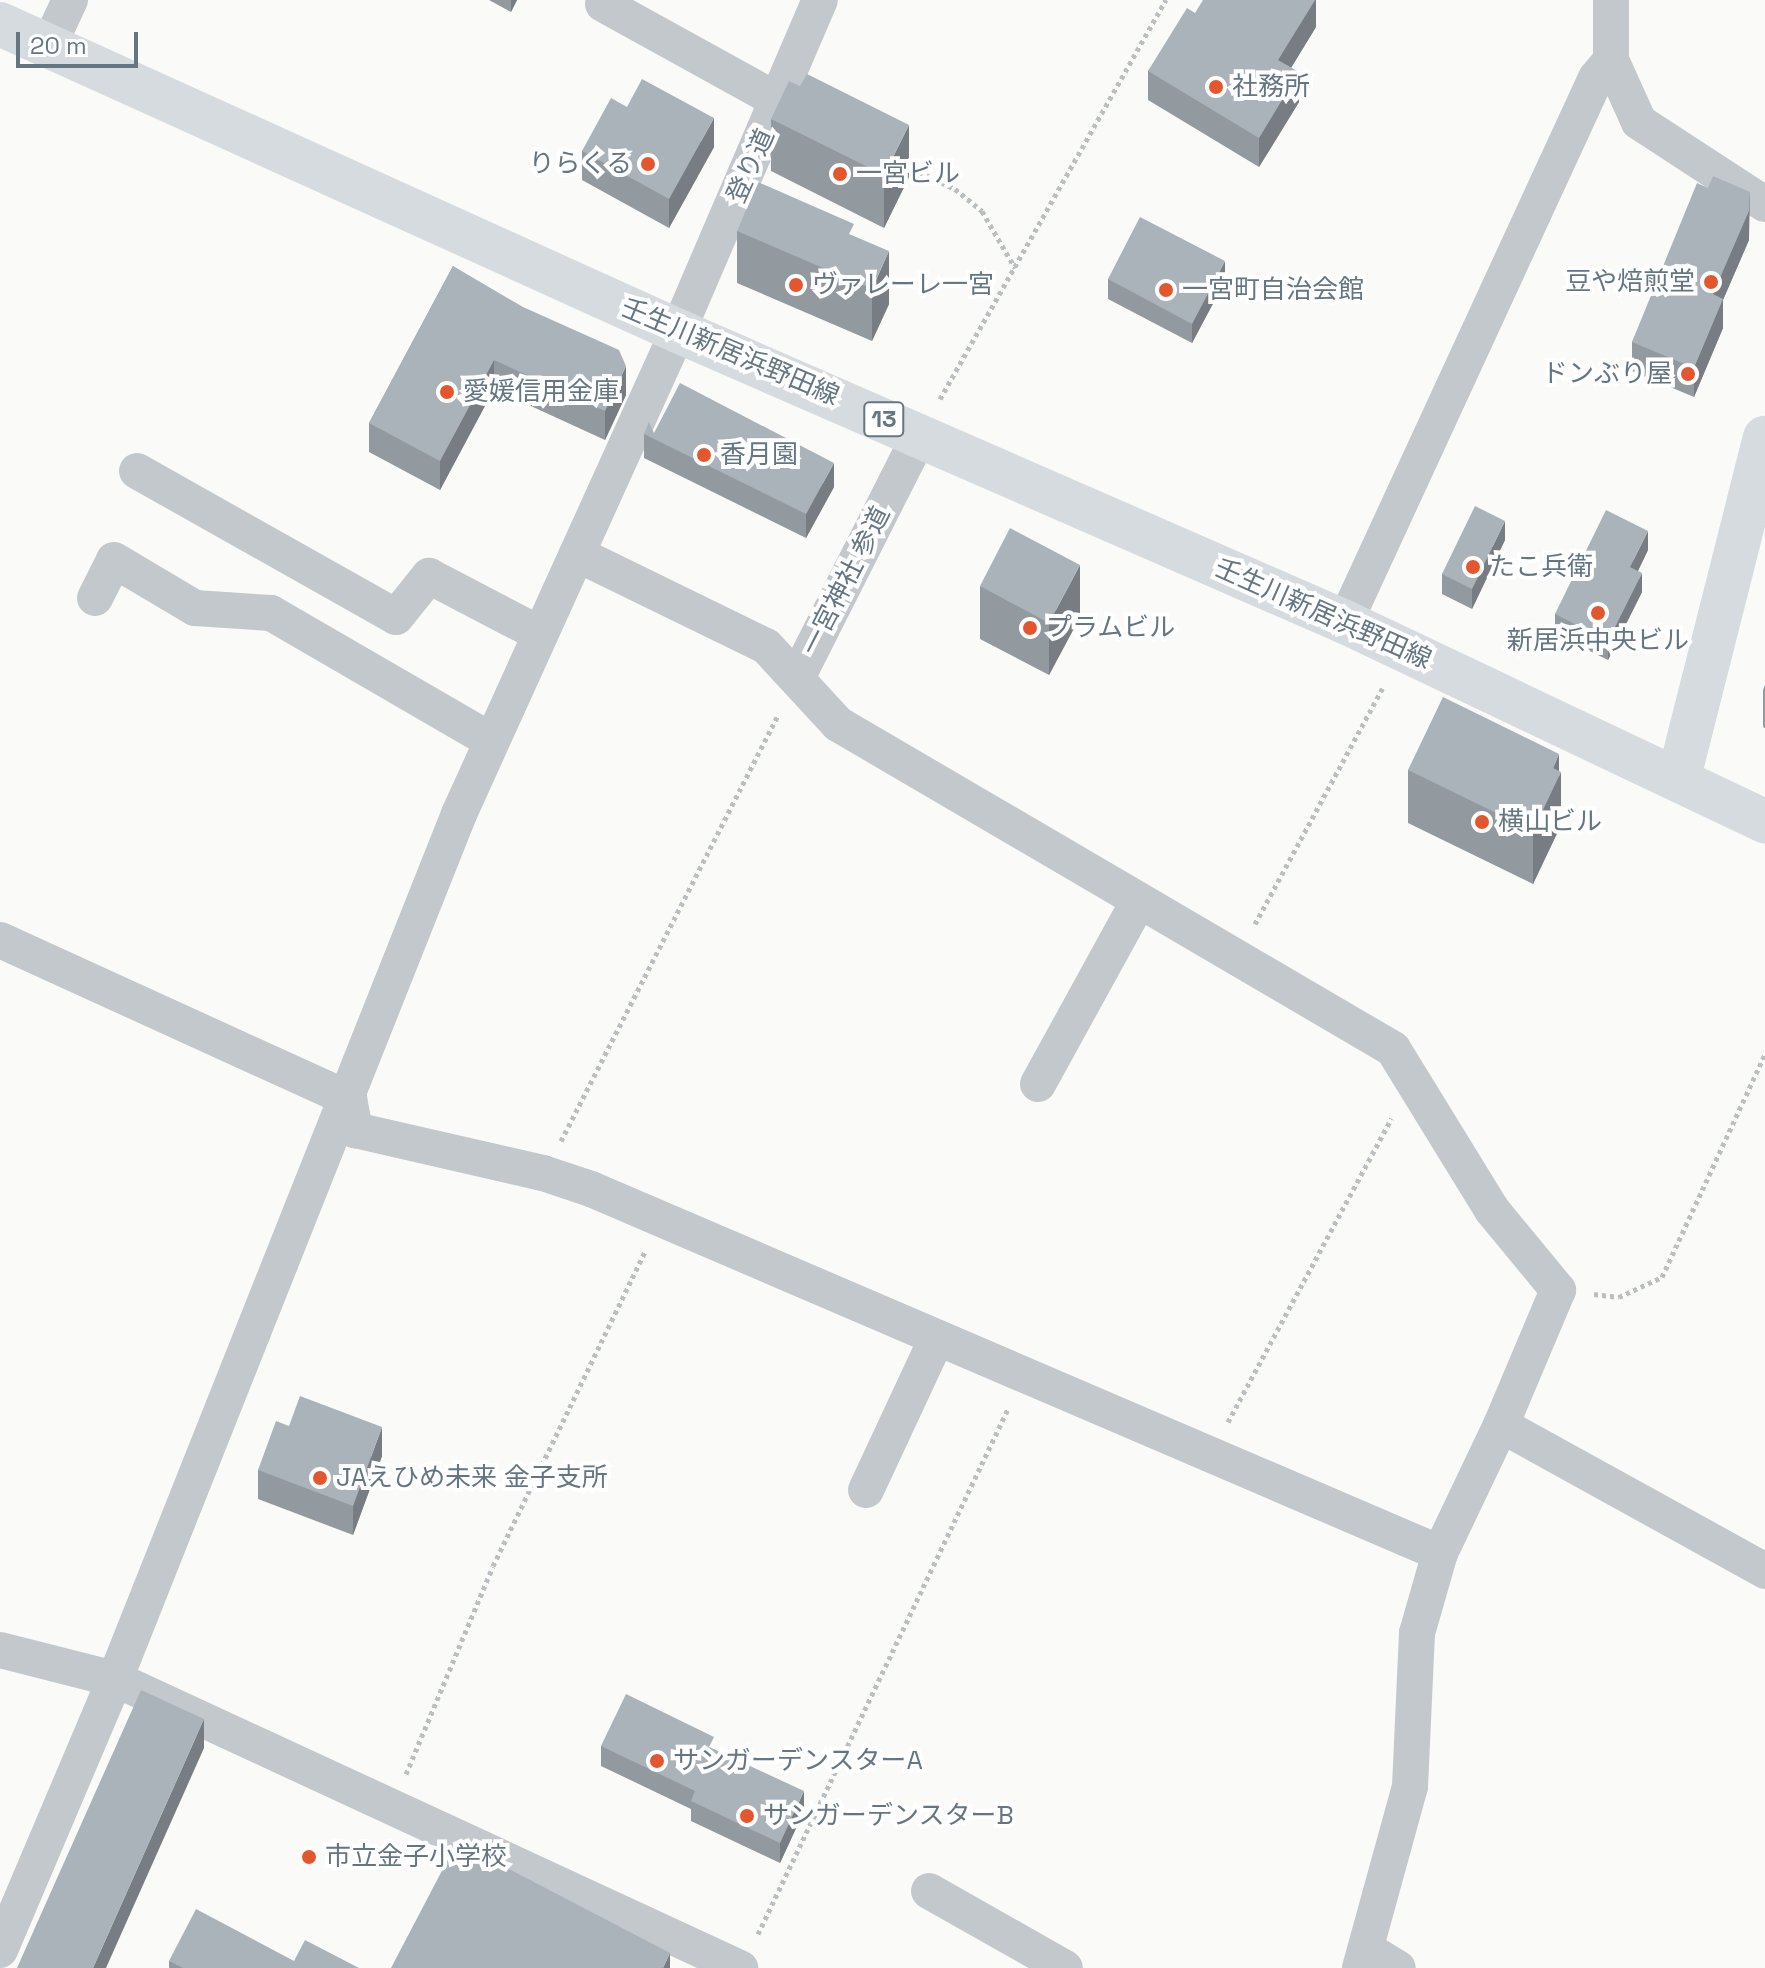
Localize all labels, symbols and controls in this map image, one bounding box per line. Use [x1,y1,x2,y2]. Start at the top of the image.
scale bar [20,16,142,66]
text: 20 m [30,30,87,61]
place label: 社務所 [1232,71,1310,103]
marker: 社務所 [1207,78,1225,96]
street label: 登り道 [721,124,781,208]
place label: りらくる [528,148,632,180]
marker: りらくる [639,155,657,173]
place label: 一宮ビル [856,158,960,190]
marker: 一宮ビル [831,165,849,183]
place label: 豆や焙煎堂 [1565,266,1695,298]
place label: ヴァレーレ一宮 [812,269,994,301]
marker: 豆や焙煎堂 [1702,273,1720,291]
place label: 一宮町自治会館 [1182,274,1364,306]
marker: ヴァレーレ一宮 [787,276,805,294]
marker: 一宮町自治会館 [1157,281,1175,299]
street label: 壬生川新居浜野田線 [616,292,844,412]
place label: ドンぶり屋 [1542,358,1672,390]
marker: ドンぶり屋 [1679,365,1697,383]
place label: 愛媛信用金庫 [463,376,619,408]
marker: 愛媛信用金庫 [438,383,456,401]
road number: 13 [862,399,906,439]
place label: 香月園 [720,439,798,471]
marker: 香月園 [695,446,713,464]
street label: 一宮神社 参道 [795,501,897,661]
place label: たこ兵衛 [1489,551,1593,583]
street label: 壬生川新居浜野田線 [1210,552,1436,676]
marker: たこ兵衛 [1464,558,1482,576]
marker: 新居浜中央ビル [1589,604,1607,622]
place label: プラムビル [1046,612,1176,644]
marker: プラムビル [1021,619,1039,637]
place label: 新居浜中央ビル [1507,625,1689,657]
place label: 横山ビル [1498,806,1602,838]
marker: 横山ビル [1473,813,1491,831]
place label: JAえひめ未来 金子支所 [336,1462,608,1494]
marker: JAえひめ未来 金子支所 [311,1469,329,1487]
place label: サンガーデンスターA [673,1745,923,1777]
marker: サンガーデンスターA [648,1752,666,1770]
place label: サンガーデンスターB [763,1800,1014,1832]
marker: サンガーデンスターB [738,1807,756,1825]
place label: 市立金子小学校 [325,1841,507,1873]
marker: 市立金子小学校 [300,1848,318,1866]

